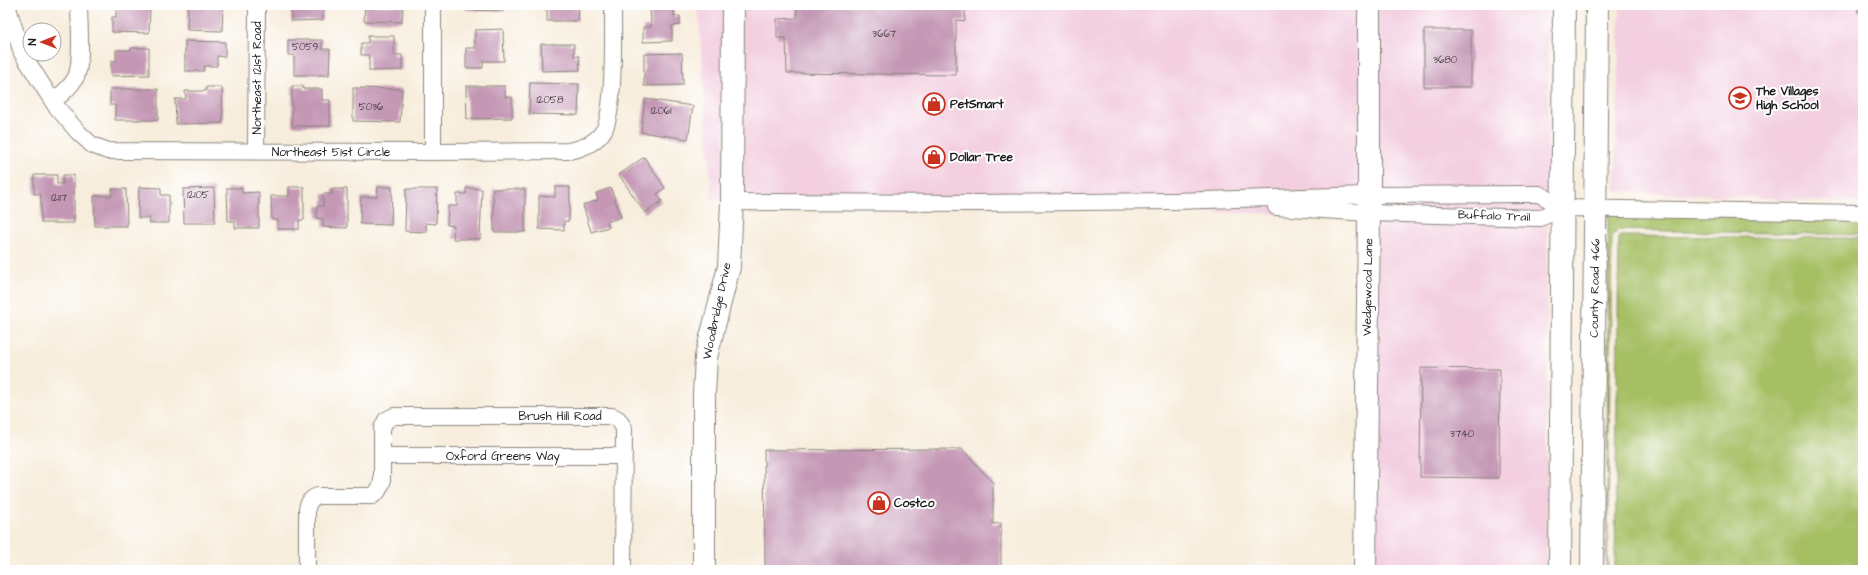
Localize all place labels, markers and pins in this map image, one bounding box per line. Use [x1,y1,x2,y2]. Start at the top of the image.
place label: The Villages High School [1755,83,1819,116]
school or university icon: The Villages High School [1727,85,1753,111]
shop icon: PetSmart [921,91,947,117]
place label: PetSmart [950,96,1004,113]
shop icon: Dollar Tree [921,144,947,170]
place label: Dollar Tree [950,149,1013,166]
shop icon: Costco [866,490,892,516]
place label: Costco [894,495,935,512]

